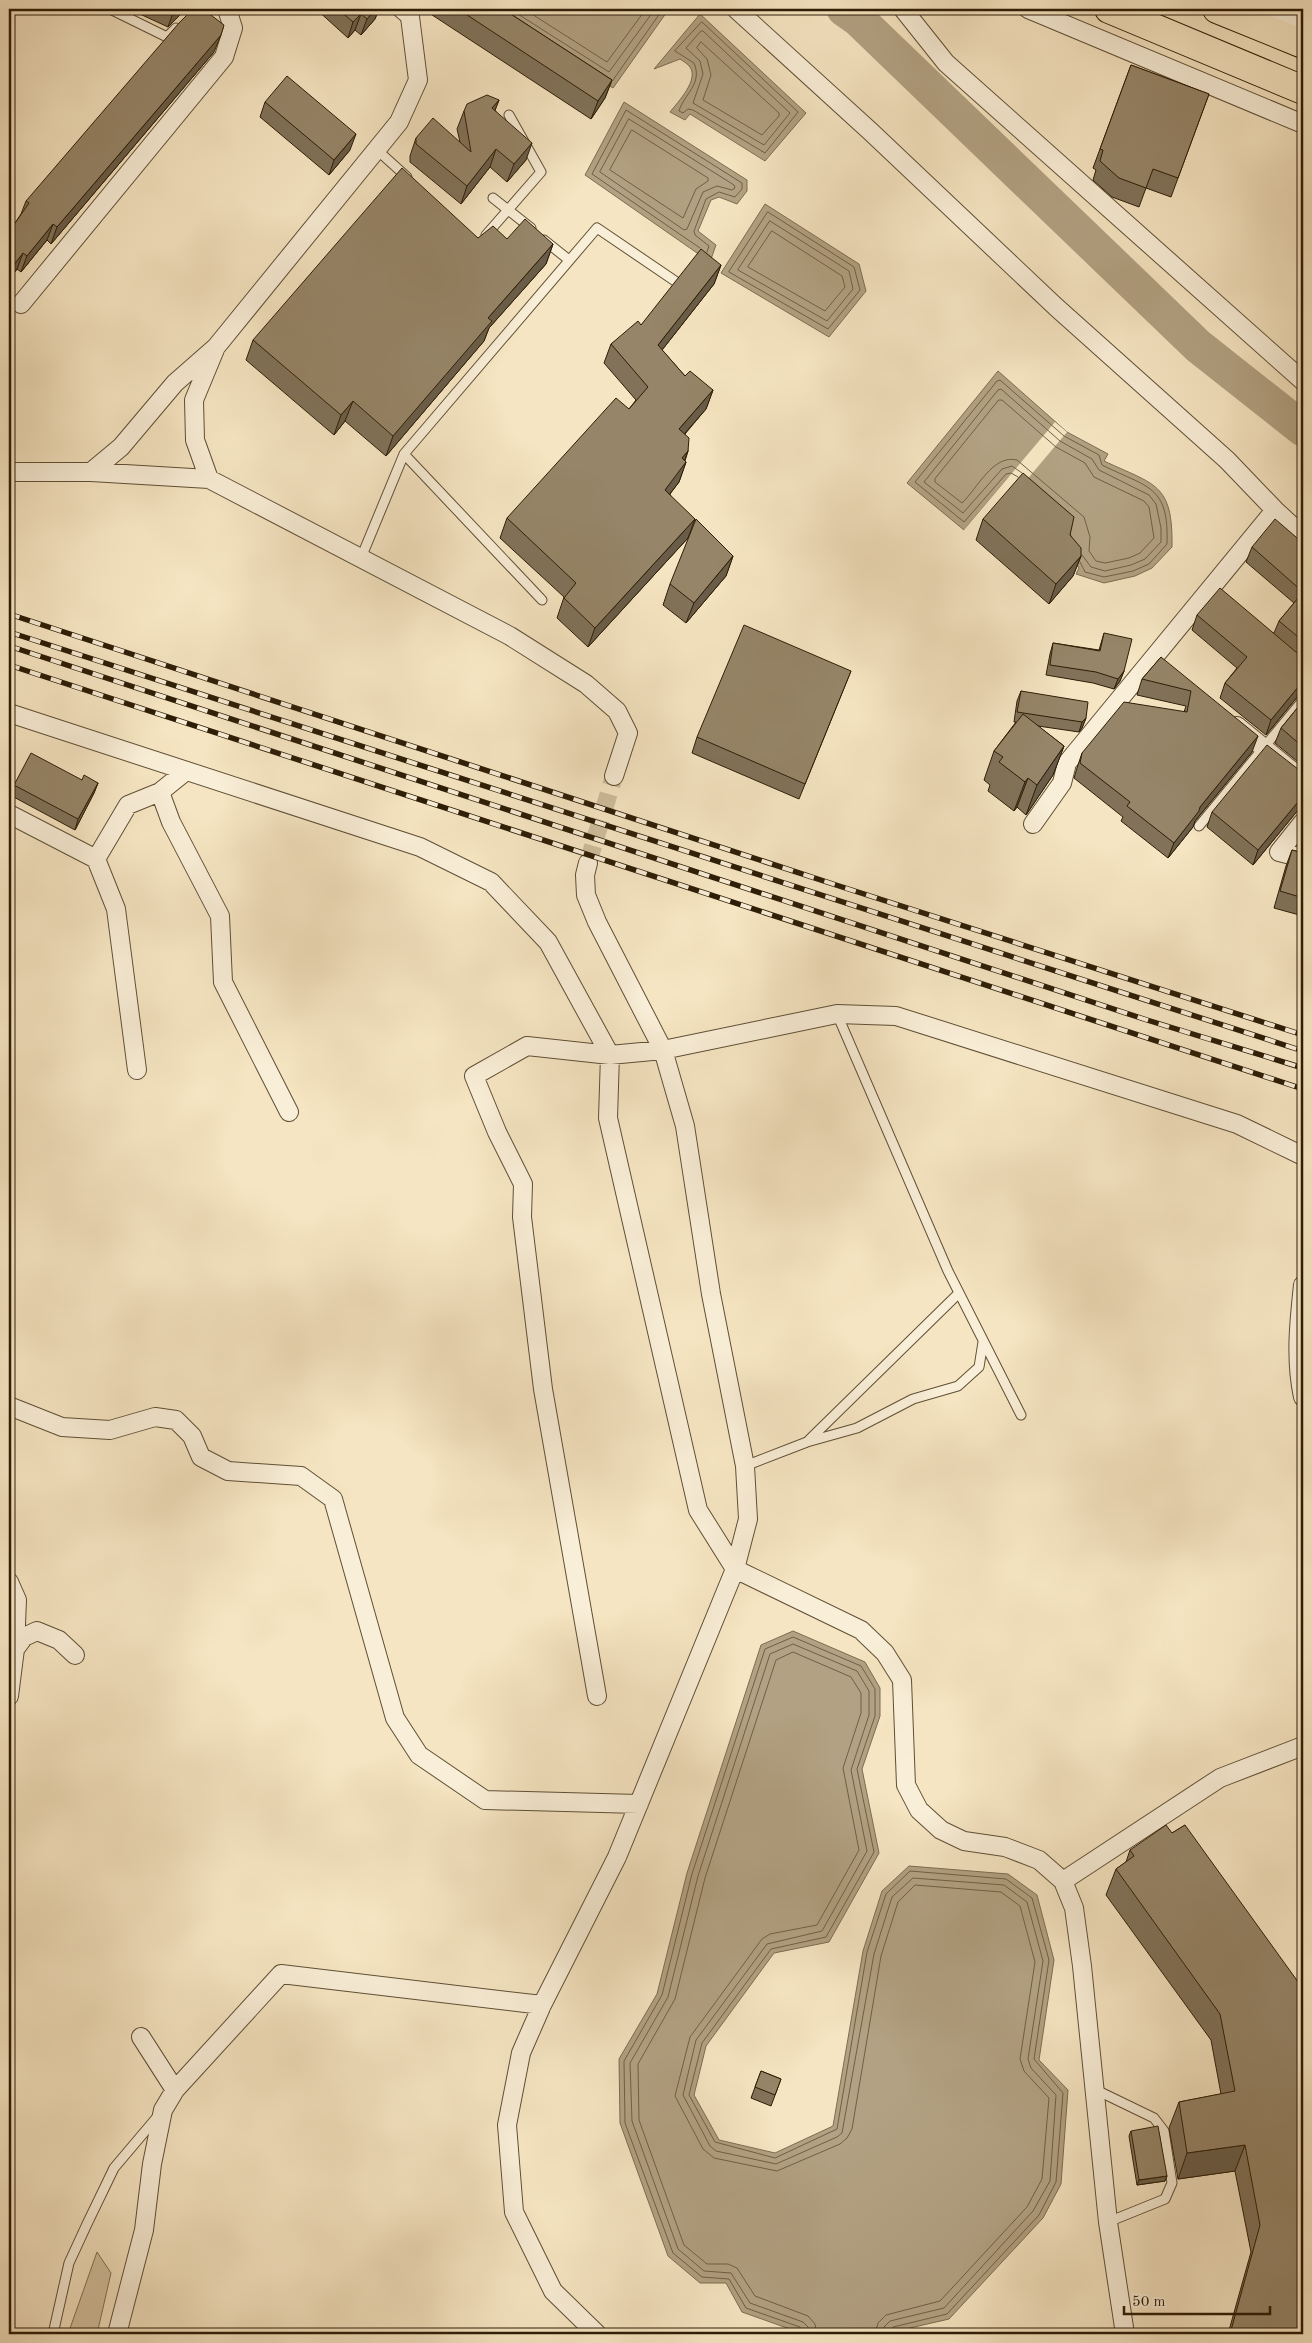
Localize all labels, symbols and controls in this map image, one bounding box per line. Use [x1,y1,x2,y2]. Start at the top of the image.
scale bar [1124,2283,1271,2315]
text: 50 m [1132,2295,1166,2310]

